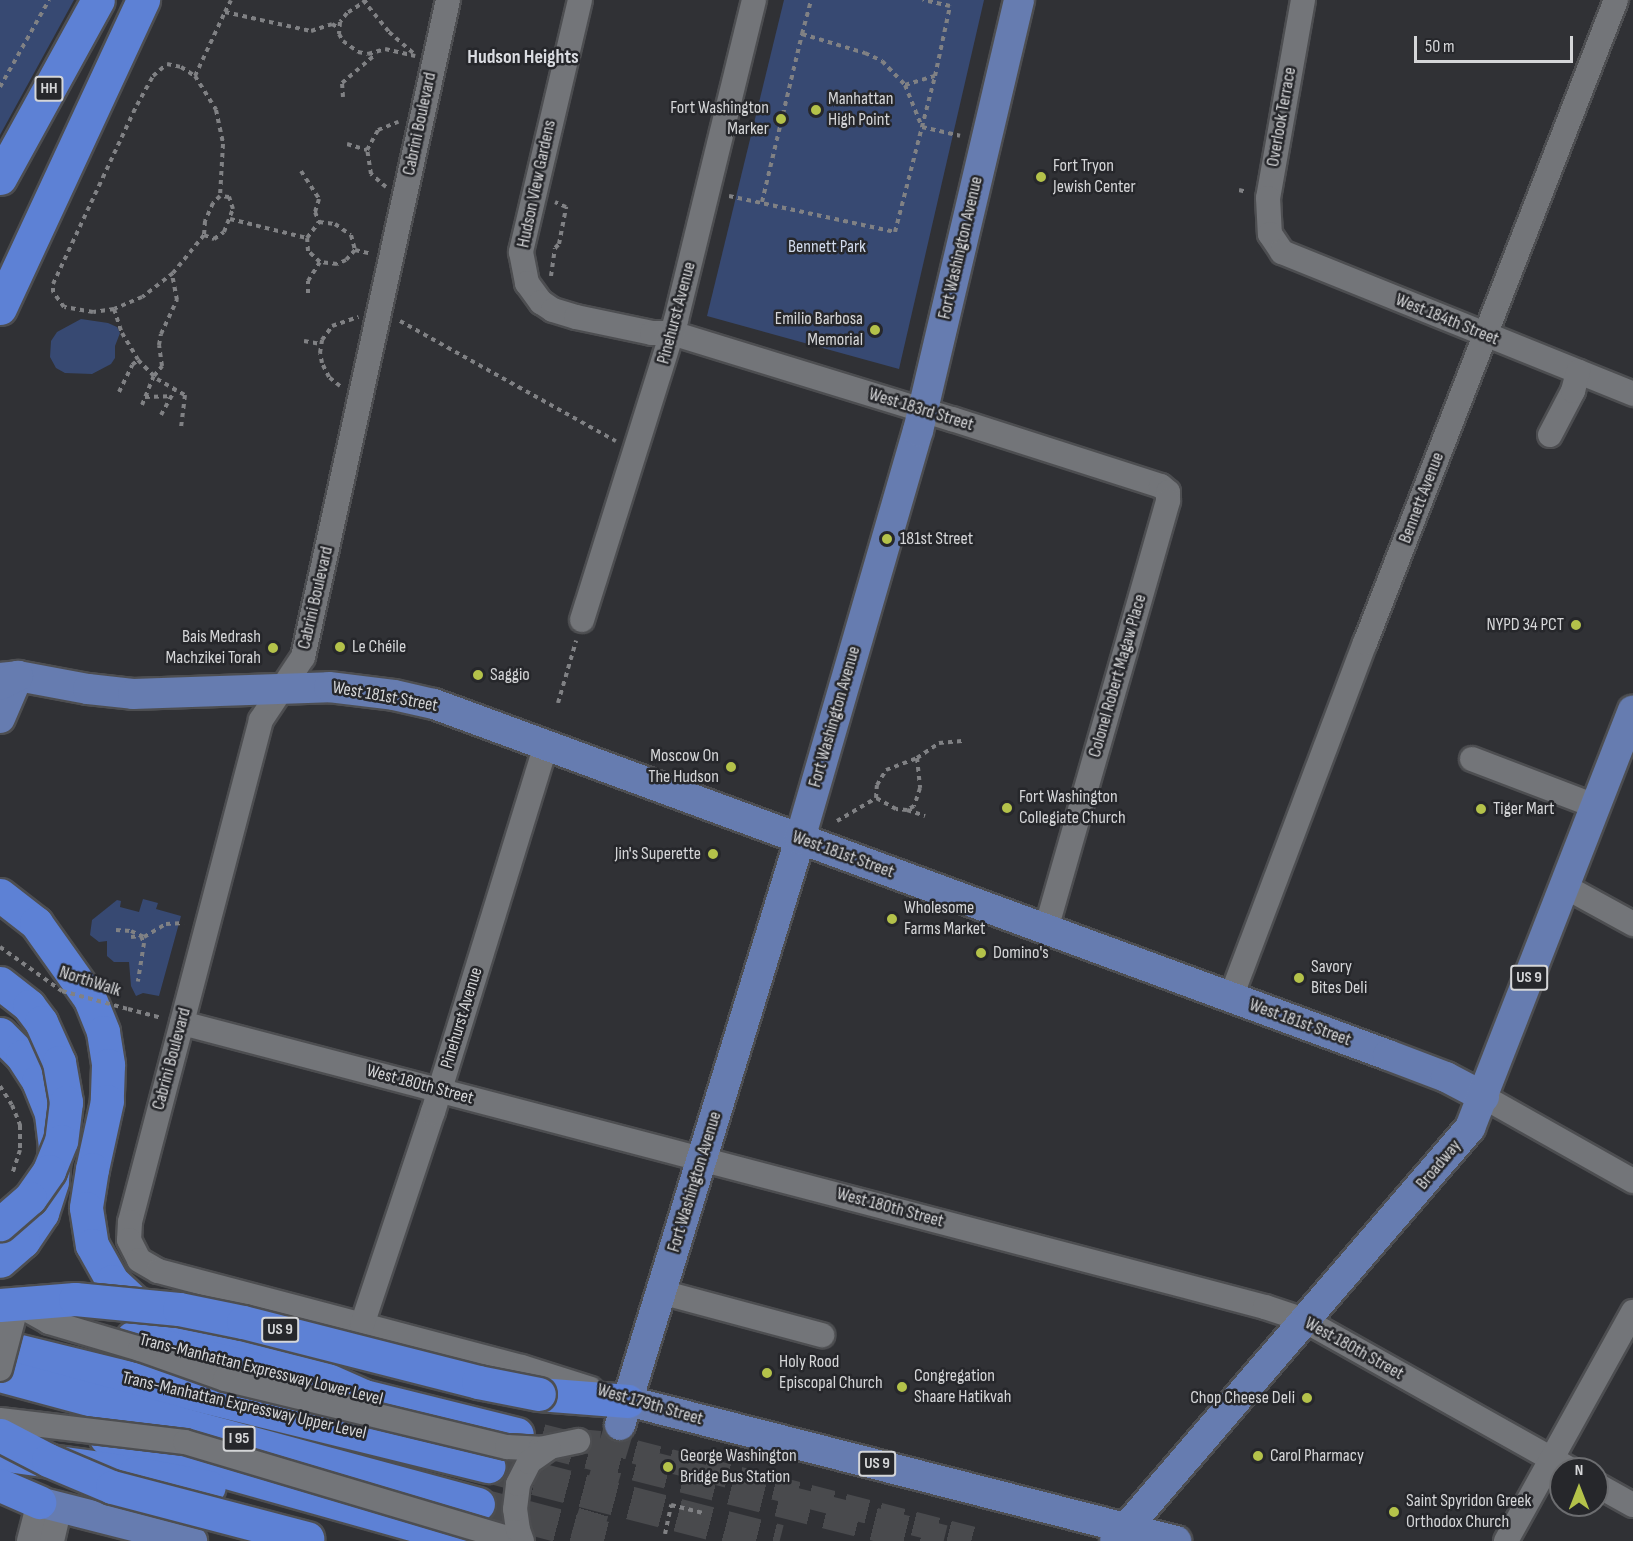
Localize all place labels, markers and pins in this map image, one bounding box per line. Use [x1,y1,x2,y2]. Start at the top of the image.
place label: Manhattan High Point [828,89,893,132]
place label: Fort Washington Marker [670,98,769,140]
marker: Manhattan High Point [809,103,823,117]
marker: Fort Washington Marker [774,112,788,126]
place label: Fort Tryon Jewish Center [1053,156,1136,198]
marker: Fort Tryon Jewish Center [1034,170,1048,184]
place label: Emilio Barbosa Memorial [775,309,863,352]
marker: Emilio Barbosa Memorial [868,323,882,337]
place label: 181st Street [900,528,973,550]
marker: 181st Street [878,530,896,548]
place label: NYPD 34 PCT [1487,614,1564,636]
marker: NYPD 34 PCT [1569,618,1583,632]
place label: Bais Medrash Machzikei Torah [166,627,261,670]
place label: Le Chéile [352,636,406,658]
marker: Le Chéile [333,640,347,654]
marker: Bais Medrash Machzikei Torah [266,641,280,655]
place label: Saggio [490,664,530,686]
marker: Saggio [471,668,485,682]
place label: Moscow On The Hudson [648,746,719,789]
marker: Moscow On The Hudson [724,760,738,774]
place label: Fort Washington Collegiate Church [1019,787,1126,830]
place label: Tiger Mart [1493,798,1555,820]
marker: Fort Washington Collegiate Church [1000,801,1014,815]
marker: Tiger Mart [1474,802,1488,816]
place label: Jin's Superette [615,843,701,865]
marker: Jin's Superette [706,847,720,861]
place label: Wholesome Farms Market [904,898,986,940]
marker: Wholesome Farms Market [885,912,899,926]
place label: Domino's [993,942,1049,964]
marker: Domino's [974,946,988,960]
place label: Savory Bites Deli [1311,957,1367,1000]
marker: Savory Bites Deli [1292,971,1306,985]
place label: Holy Rood Episcopal Church [779,1352,883,1394]
marker: Holy Rood Episcopal Church [760,1366,774,1380]
place label: Congregation Shaare Hatikvah [914,1366,1011,1408]
marker: Congregation Shaare Hatikvah [895,1380,909,1394]
place label: Chop Cheese Deli [1190,1387,1295,1409]
marker: Chop Cheese Deli [1300,1391,1314,1405]
place label: Carol Pharmacy [1270,1445,1364,1467]
place label: George Washington Bridge Bus Station [680,1446,797,1488]
marker: Carol Pharmacy [1251,1449,1265,1463]
marker: George Washington Bridge Bus Station [661,1460,675,1474]
place label: Saint Spyridon Greek Orthodox Church [1406,1491,1531,1534]
marker: Saint Spyridon Greek Orthodox Church [1387,1505,1401,1519]

